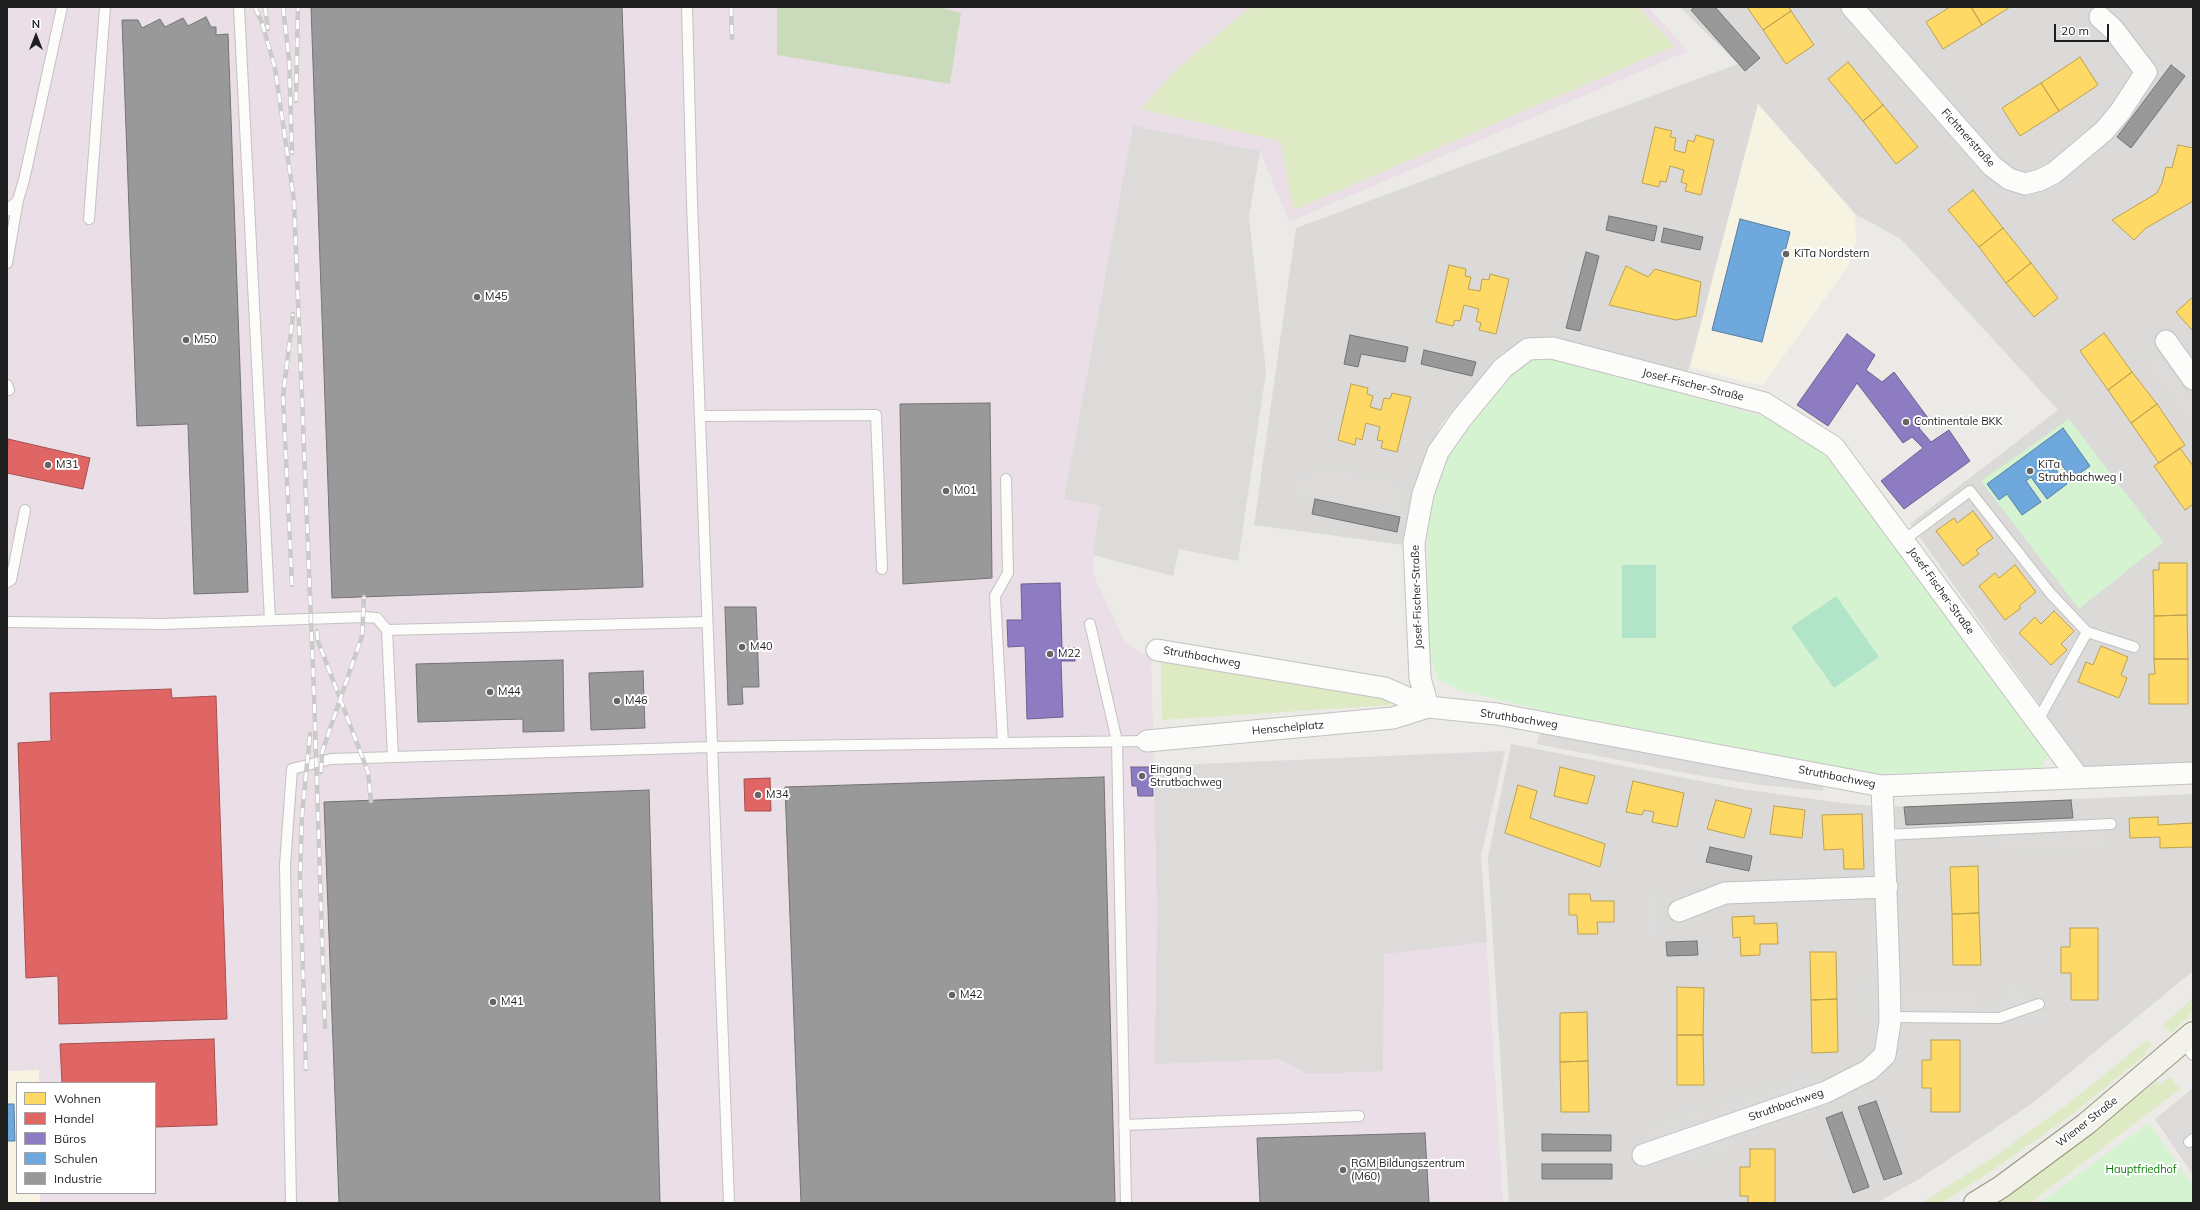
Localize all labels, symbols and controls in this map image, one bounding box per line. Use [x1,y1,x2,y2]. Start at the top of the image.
north arrow [16,16,56,56]
scale bar [2056,16,2111,42]
text: N [32,17,40,31]
text: 20 m [2061,23,2089,38]
street label: Fichtnerstraße [1938,106,1998,170]
place label: KiTa Nordstern [1794,247,1870,261]
marker: KiTa Nordstern [1781,249,1791,259]
place label: M45 [485,290,508,304]
marker: M45 [472,292,482,302]
place label: M50 [194,333,217,347]
marker: M50 [181,335,191,345]
street label: Josef-Fischer-Straße [1641,366,1745,404]
place label: Continentale BKK [1914,415,2003,429]
marker: Continentale BKK [1901,417,1911,427]
place label: M31 [56,458,79,472]
place label: KiTa Struthbachweg I [2038,458,2122,484]
marker: M31 [43,460,53,470]
marker: KiTa Struthbachweg I [2025,466,2035,476]
place label: M01 [954,484,977,498]
marker: M01 [941,486,951,496]
street label: Josef-Fischer-Straße [1409,545,1425,649]
street label: Josef-Fischer-Straße [1905,545,1977,637]
place label: M40 [750,640,773,654]
marker: M40 [737,642,747,652]
street label: Struthbachweg [1162,644,1242,670]
place label: M22 [1058,647,1081,661]
marker: M22 [1045,649,1055,659]
place label: M44 [498,685,521,699]
marker: M44 [485,687,495,697]
place label: M46 [625,694,648,708]
marker: M46 [612,696,622,706]
street label: Struthbachweg [1479,706,1559,732]
street label: Henschelplatz [1251,718,1325,738]
place label: Eingang Strutbachweg [1150,763,1222,789]
street label: Struthbachweg [1797,763,1877,791]
marker: Eingang Strutbachweg [1137,771,1147,781]
place label: M34 [766,788,789,802]
marker: M34 [753,790,763,800]
place label: M42 [960,988,983,1002]
marker: M42 [947,990,957,1000]
place label: M41 [501,995,524,1009]
marker: M41 [488,997,498,1007]
legend [16,1082,156,1194]
street label: Struthbachweg [1747,1086,1825,1124]
text: Wohnen [54,1091,101,1106]
street label: Wiener Straße [2054,1094,2120,1150]
text: Handel [54,1111,94,1126]
text: Büros [54,1131,86,1146]
text: Schulen [54,1151,98,1166]
place label: RGM Bildungszentrum (M60) [1351,1157,1465,1183]
park label: Hauptfriedhof [2105,1163,2177,1177]
marker: RGM Bildungszentrum (M60) [1338,1165,1348,1175]
text: Industrie [54,1171,102,1186]

